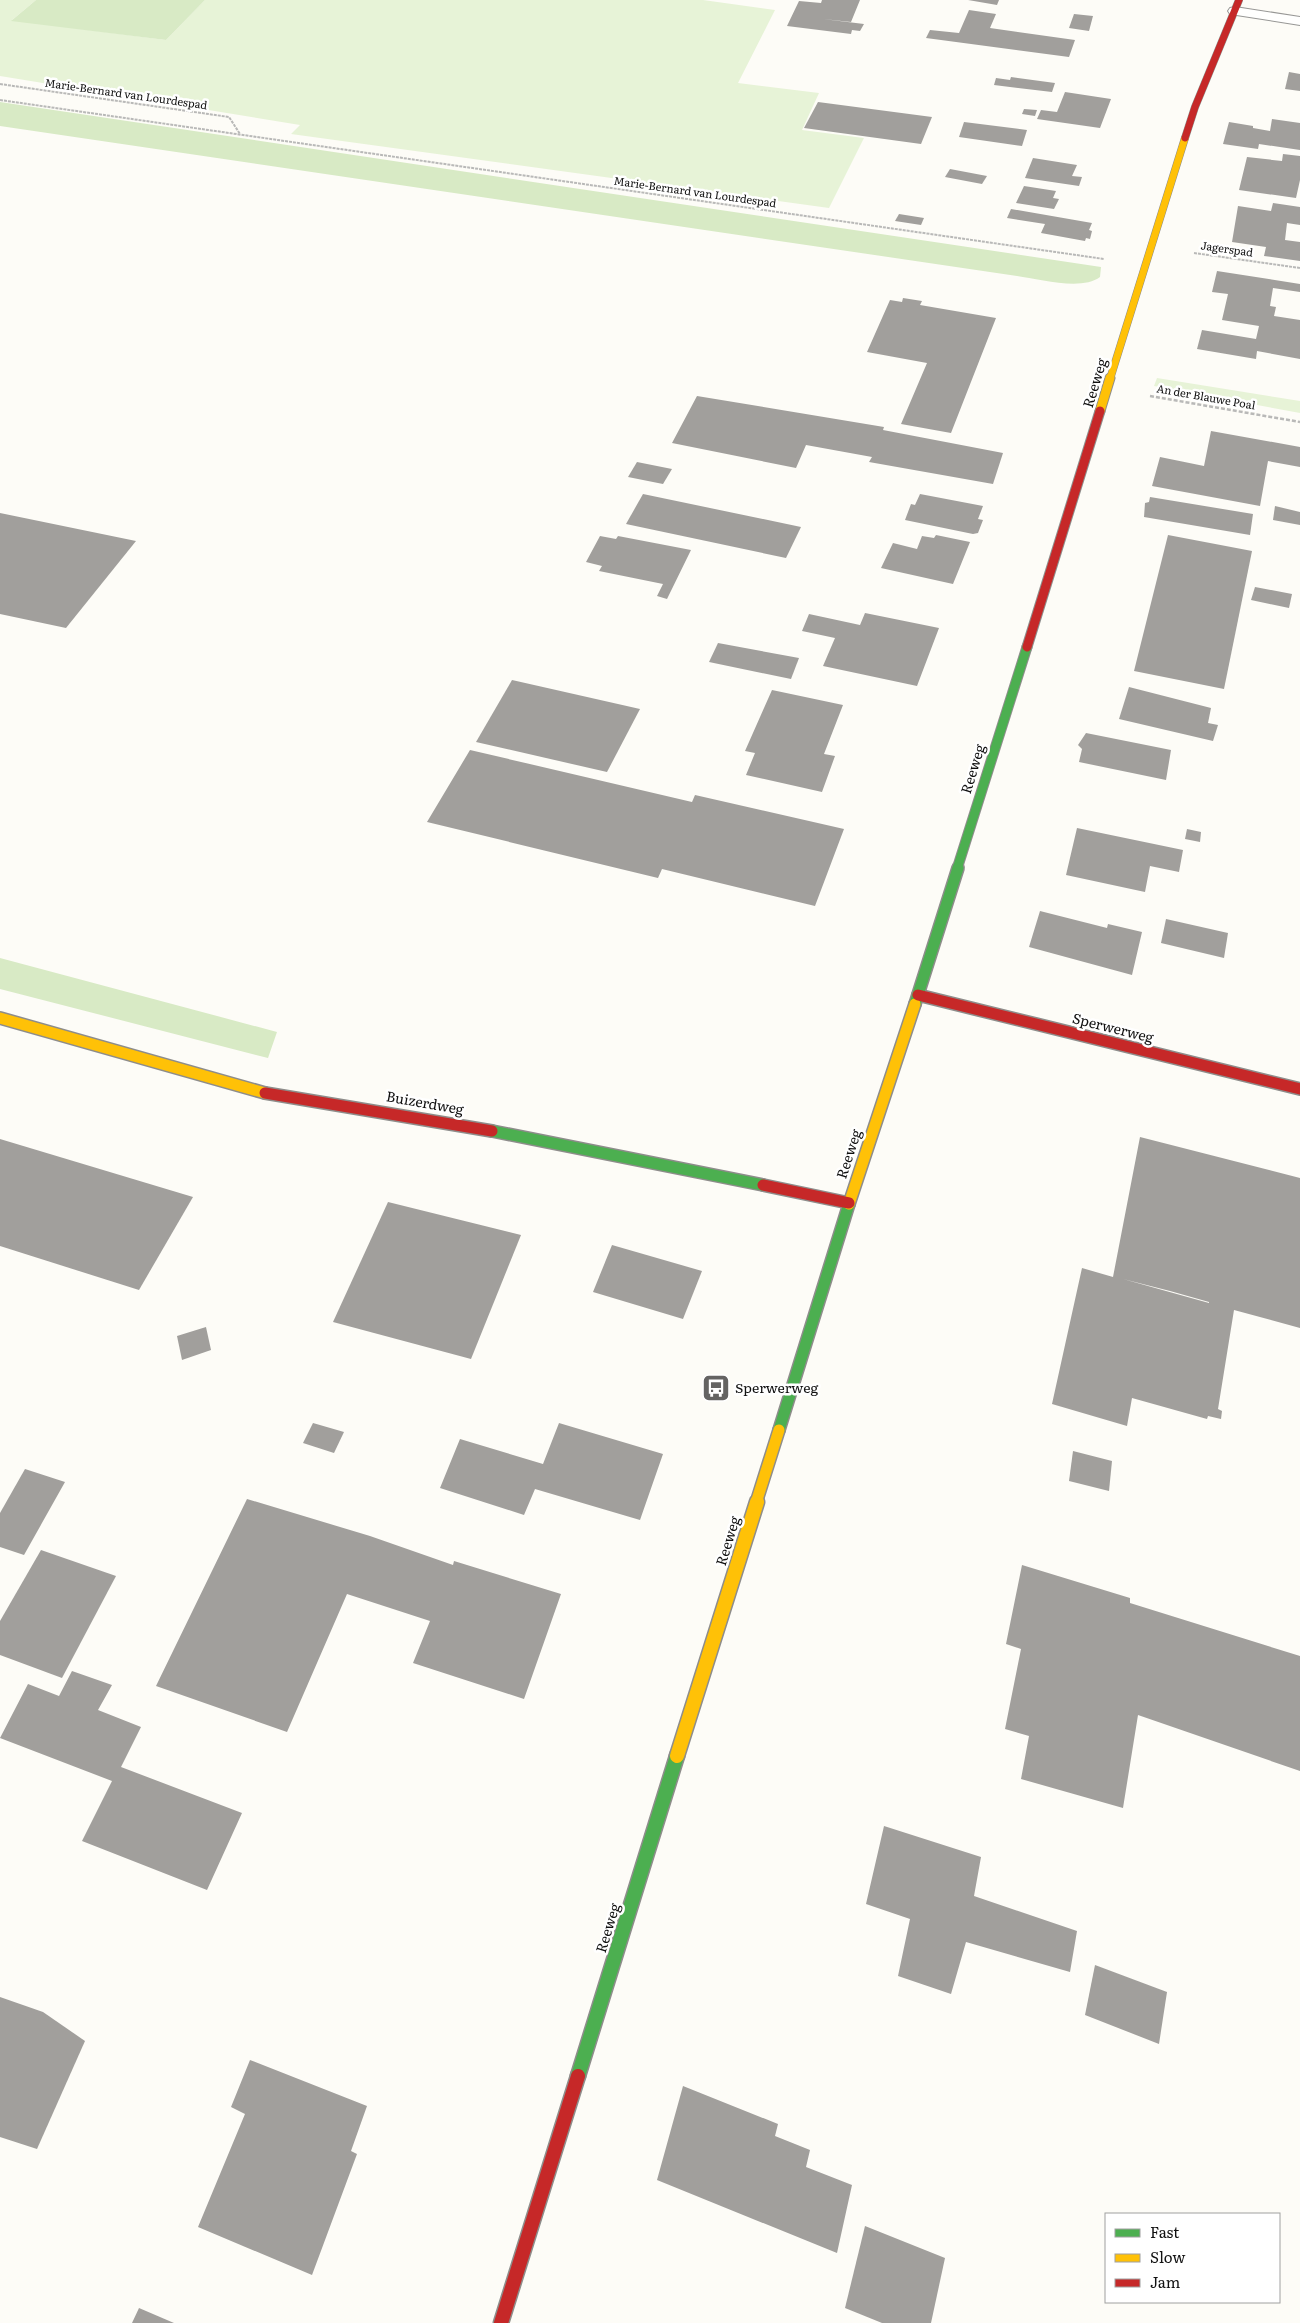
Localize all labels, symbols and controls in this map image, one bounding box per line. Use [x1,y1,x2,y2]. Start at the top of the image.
street label: Marie-Bernard van Lourdespad [44,74,209,112]
street label: Marie-Bernard van Lourdespad [613,172,778,210]
street label: Jagerspad [1200,236,1255,260]
street label: Reeweg [1077,355,1111,410]
street label: An der Blauwe Poal [1155,379,1257,413]
street label: Reeweg [955,741,989,796]
street label: Sperwerweg [1070,1007,1156,1047]
street label: Buizerdweg [385,1085,466,1119]
street label: Reeweg [831,1126,866,1181]
bus stop icon: Sperwerweg [701,1373,731,1403]
place label: Sperwerweg [735,1377,818,1397]
street label: Reeweg [710,1513,744,1568]
street label: Reeweg [590,1900,624,1955]
legend [1105,2213,1280,2303]
text: Fast [1150,2220,1179,2243]
text: Slow [1150,2245,1185,2268]
text: Jam [1150,2270,1181,2293]

